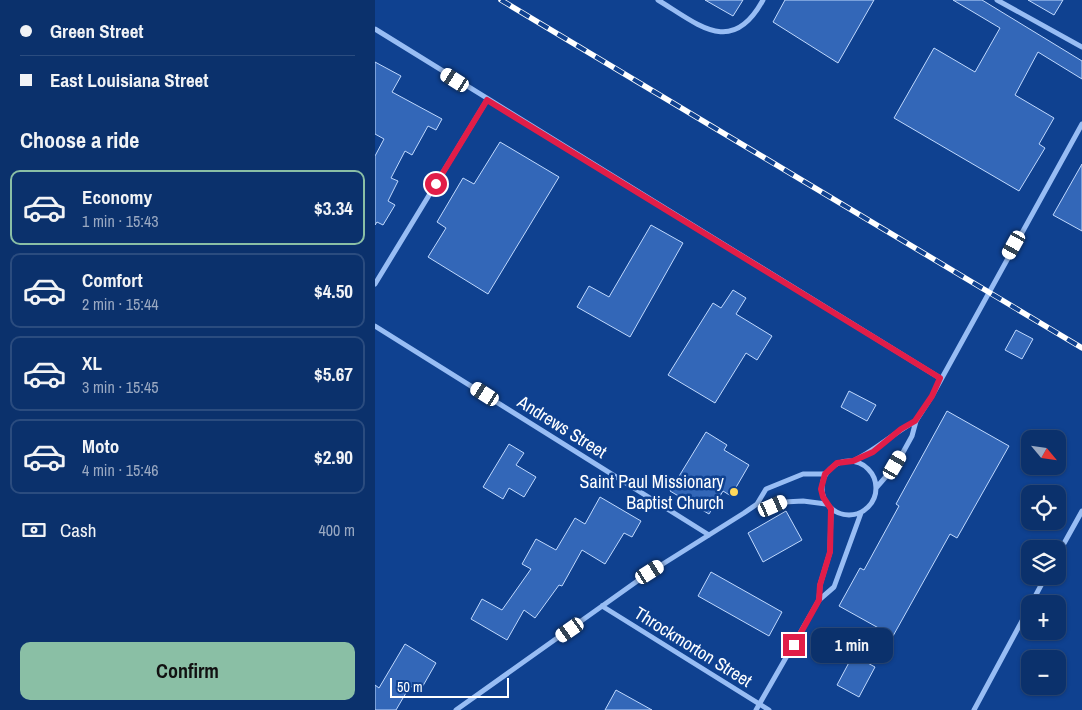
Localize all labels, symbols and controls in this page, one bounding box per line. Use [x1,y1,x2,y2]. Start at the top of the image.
text: Green Street [50,18,144,44]
car [438,66,471,94]
text: East Louisiana Street [50,67,208,93]
text: Choose a ride [20,125,139,155]
route start [425,173,447,195]
text: Economy [82,184,152,210]
icon: car [22,185,67,230]
text: $3.34 [314,195,353,221]
text: 1 min · 15:43 [82,210,159,232]
car [1000,228,1027,262]
text: Comfort [82,267,143,293]
icon: car [22,268,67,313]
text: $4.50 [314,278,353,304]
text: 2 min · 15:44 [82,293,159,315]
text: XL [82,350,102,376]
icon: car [22,351,67,396]
text: $5.67 [314,361,353,387]
text: 3 min · 15:45 [82,376,159,398]
car [468,380,501,408]
street label: Andrews Street [512,389,612,464]
north arrow [1021,430,1066,475]
map controls [1021,430,1066,695]
text: Moto [82,433,119,459]
icon: car [22,434,67,479]
text: $2.90 [314,444,353,470]
car [881,448,908,482]
text: 4 min · 15:46 [82,459,159,481]
place label: Saint Paul Missionary Baptist Church [580,469,725,515]
button: locate [1021,485,1066,530]
marker: Saint Paul Missionary Baptist Church [728,486,740,498]
car [756,493,789,519]
icon: cash [20,516,48,544]
text: Cash [60,517,96,543]
text: 400 m [319,519,355,541]
button: layers [1021,540,1066,585]
car [633,558,666,586]
button: + [1021,595,1066,640]
street label: Throckmorton Street [630,600,757,693]
car [553,615,586,645]
callout: 1 min [811,628,894,662]
route end [783,634,805,656]
text: 1 min [835,634,869,656]
button: Confirm [20,642,355,700]
button: − [1021,650,1066,695]
scale bar [390,675,509,698]
text: 50 m [397,678,423,696]

